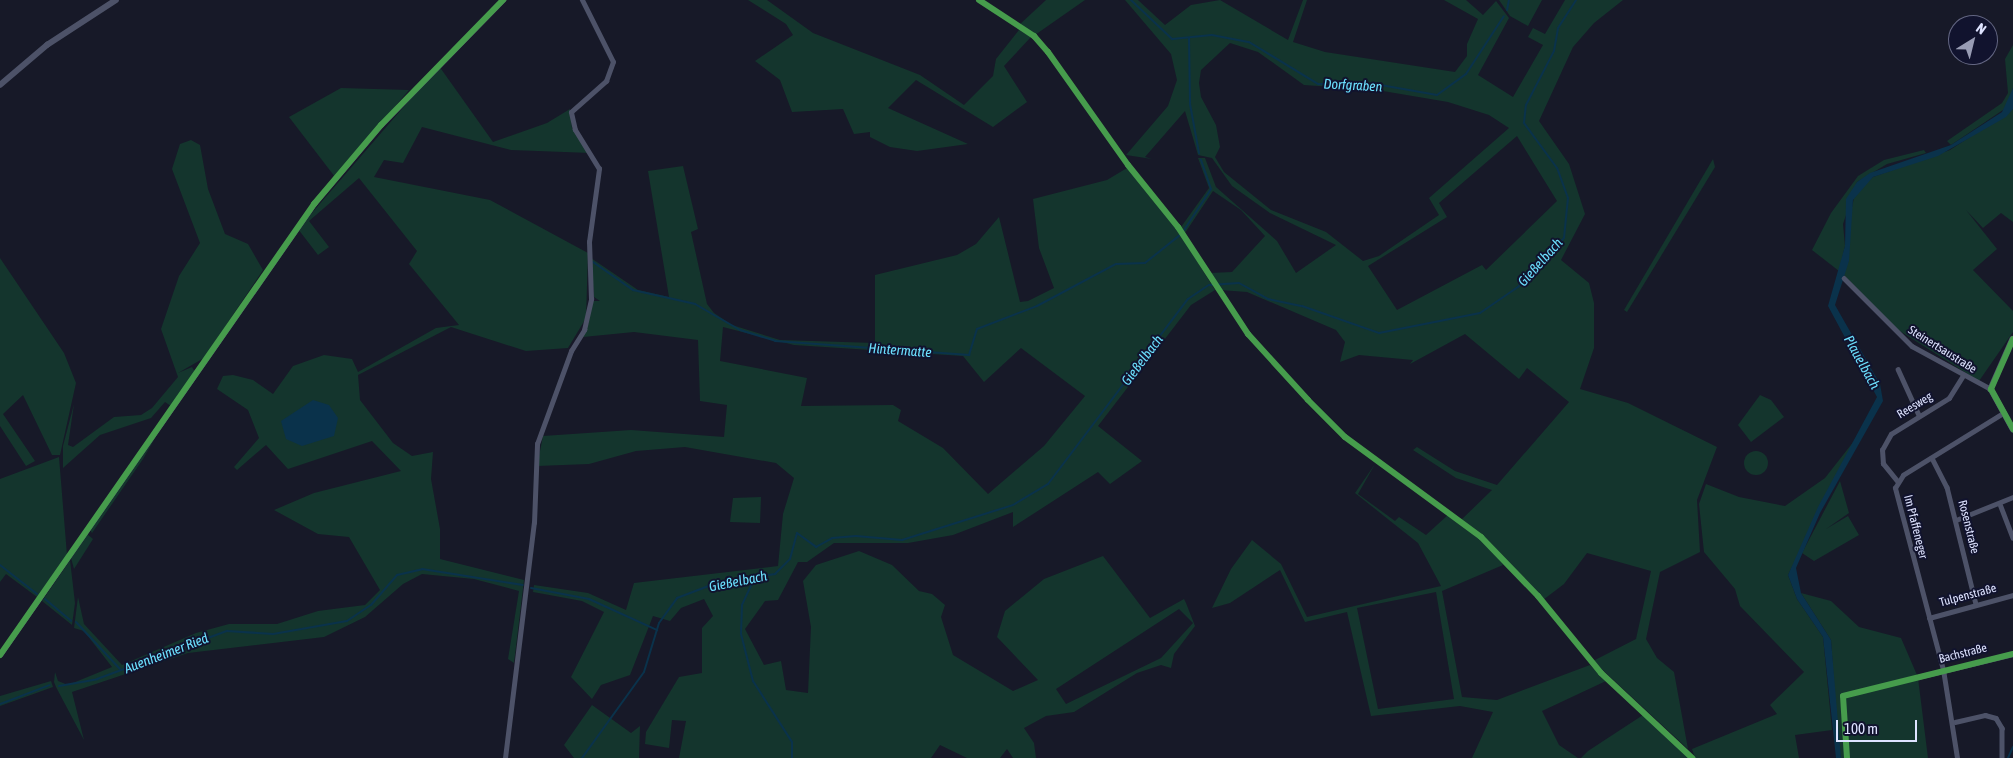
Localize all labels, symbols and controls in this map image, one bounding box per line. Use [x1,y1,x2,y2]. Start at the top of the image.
north arrow [1948,15,1998,65]
text: N [1973,20,1989,38]
water label: Dorfgraben [1323,75,1383,95]
water label: Gießelbach [1514,235,1566,289]
street label: Steinertsaustraße [1905,323,1979,377]
water label: Gießelbach [1118,331,1166,389]
water label: Plauelbach [1840,332,1884,392]
water label: Hintermatte [868,339,932,361]
street label: Reesweg [1895,390,1935,422]
street label: Im Pfaffeneger [1900,494,1930,560]
street label: Rosenstraße [1954,499,1982,555]
water label: Gießelbach [708,567,768,595]
street label: Tulpenstraße [1938,582,1998,610]
water label: Auenheimer Ried [122,629,210,677]
street label: Bachstraße [1937,641,1989,667]
scale bar [1838,710,1919,742]
text: 100 m [1844,720,1878,737]

